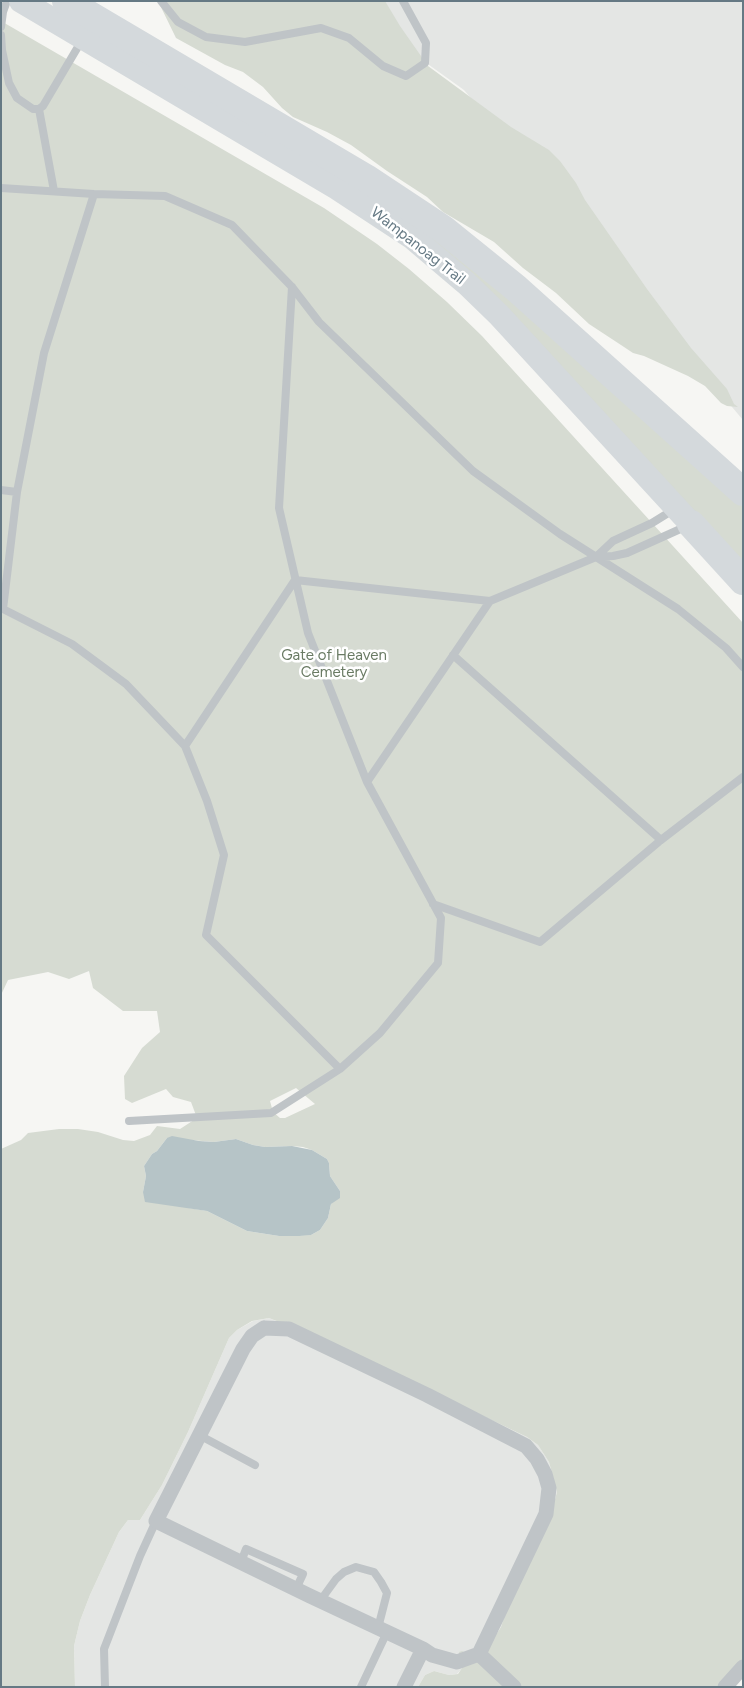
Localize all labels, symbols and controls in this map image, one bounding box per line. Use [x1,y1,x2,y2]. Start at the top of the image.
street label: Wampanoag Trail [367,203,469,289]
park label: Gate of Heaven Cemetery [281,647,387,682]

